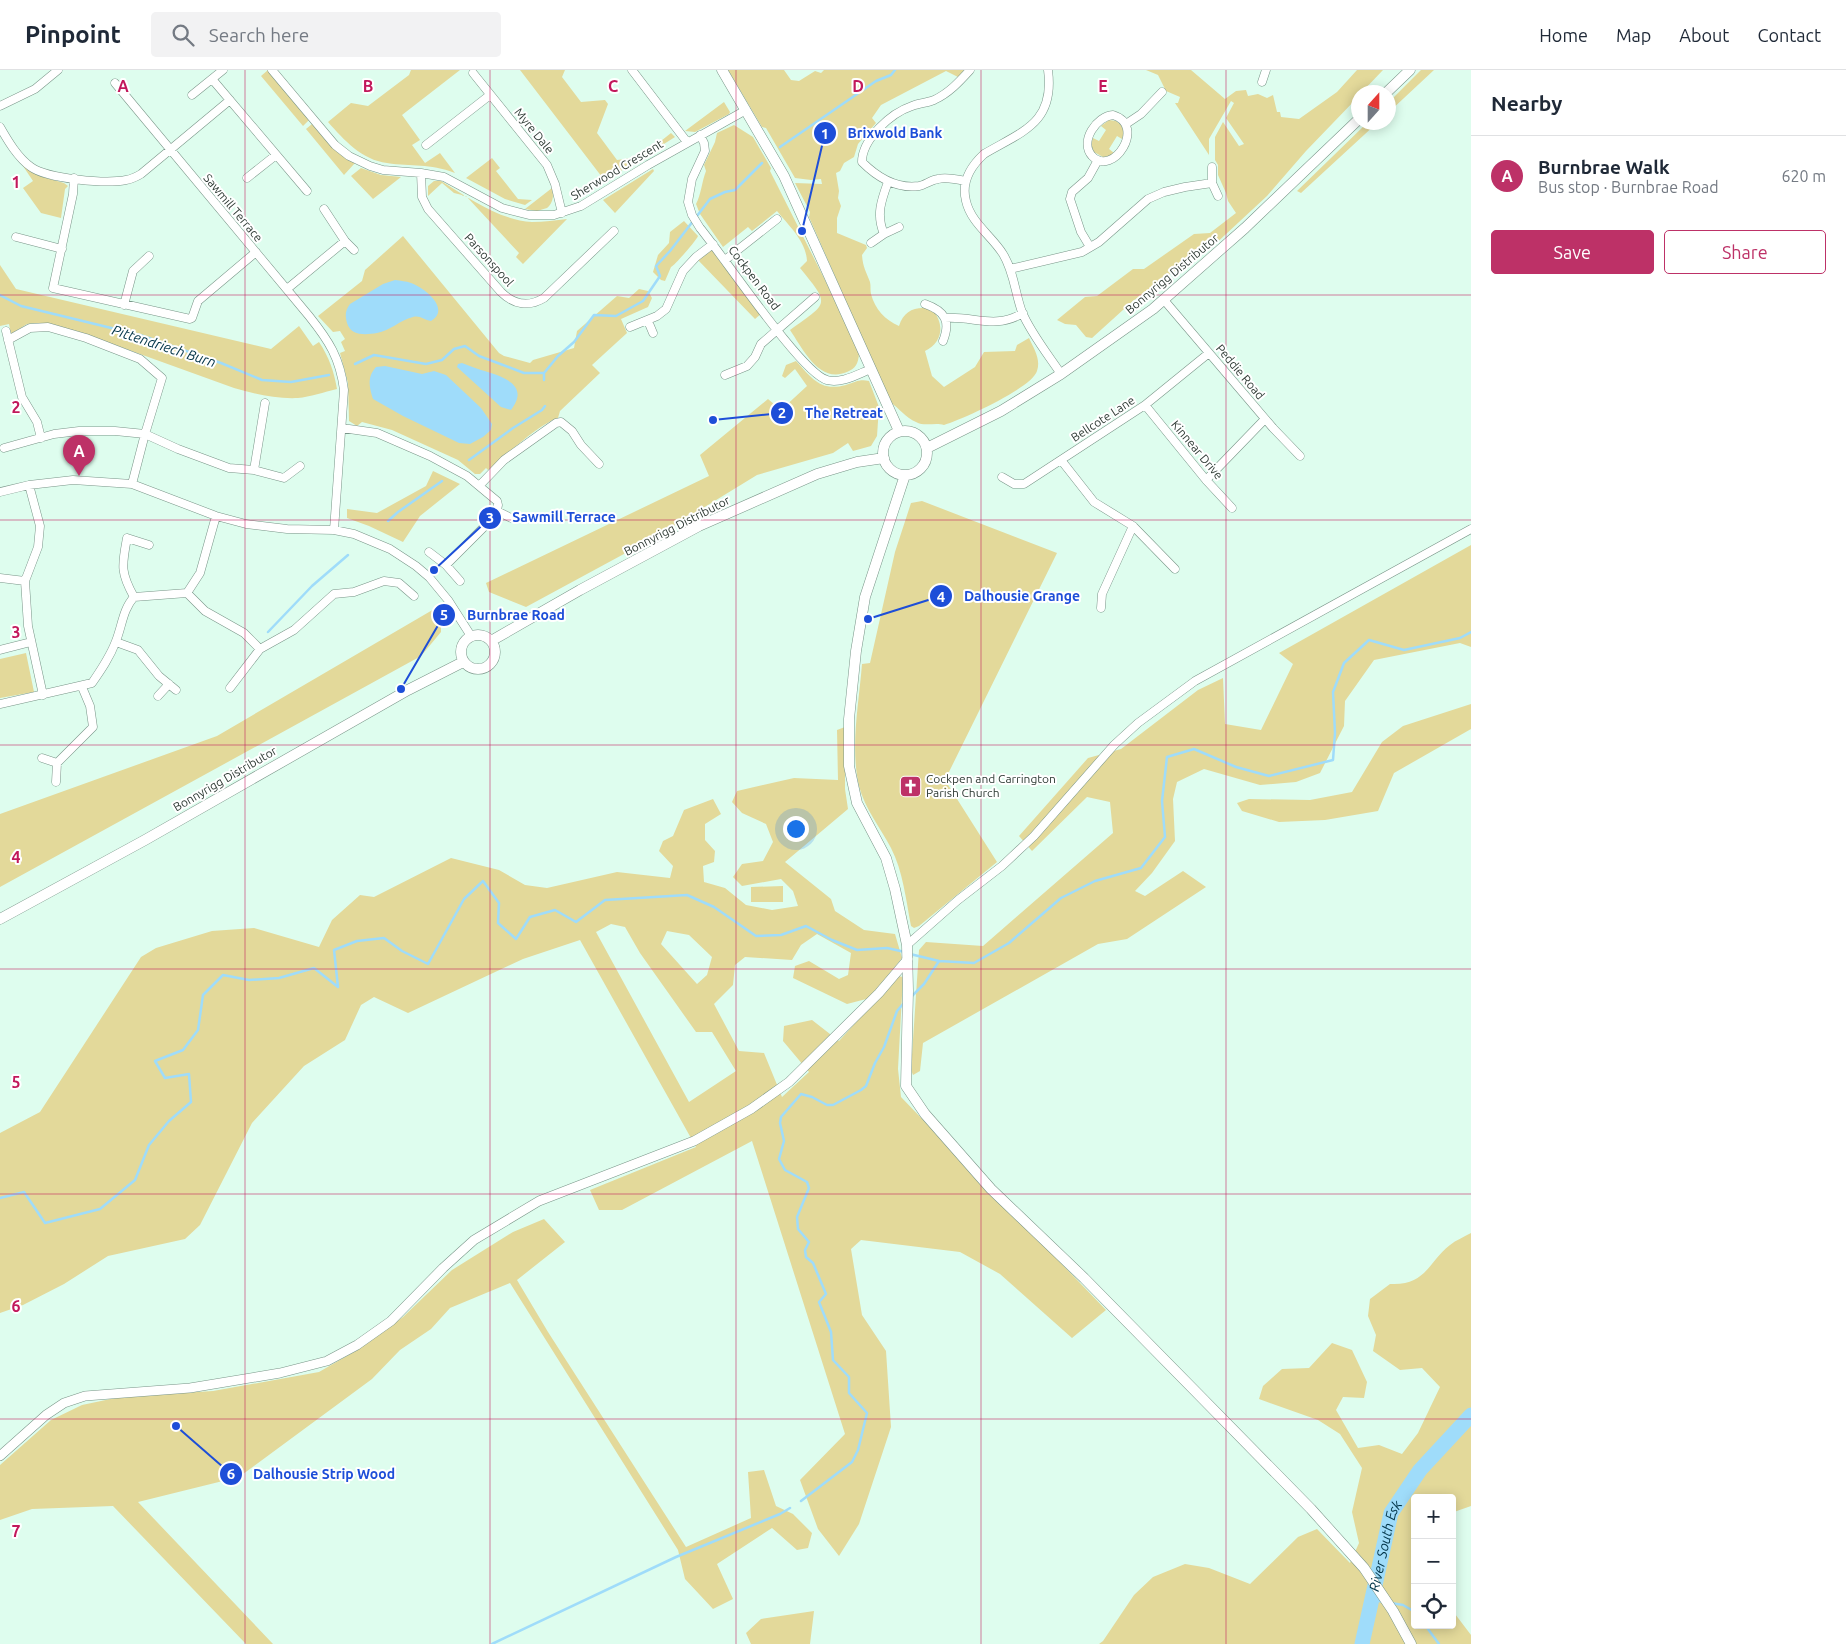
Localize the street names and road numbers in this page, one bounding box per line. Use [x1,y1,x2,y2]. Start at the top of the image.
street label: Myre Dale [512,105,557,156]
street label: Sherwood Crescent [568,137,665,202]
street label: Sawmill Terrace [201,171,265,244]
street label: Parsonspool [462,231,516,289]
street label: Bonnyrigg Distributor [1123,231,1221,316]
street label: Cockpen Road [726,243,783,312]
street label: Peddie Road [1214,342,1267,402]
street label: Bellcote Lane [1069,393,1137,444]
street label: Kinnear Drive [1169,418,1226,482]
street label: Bonnyrigg Distributor [622,493,732,558]
street label: Bonnyrigg Distributor [171,743,279,813]

